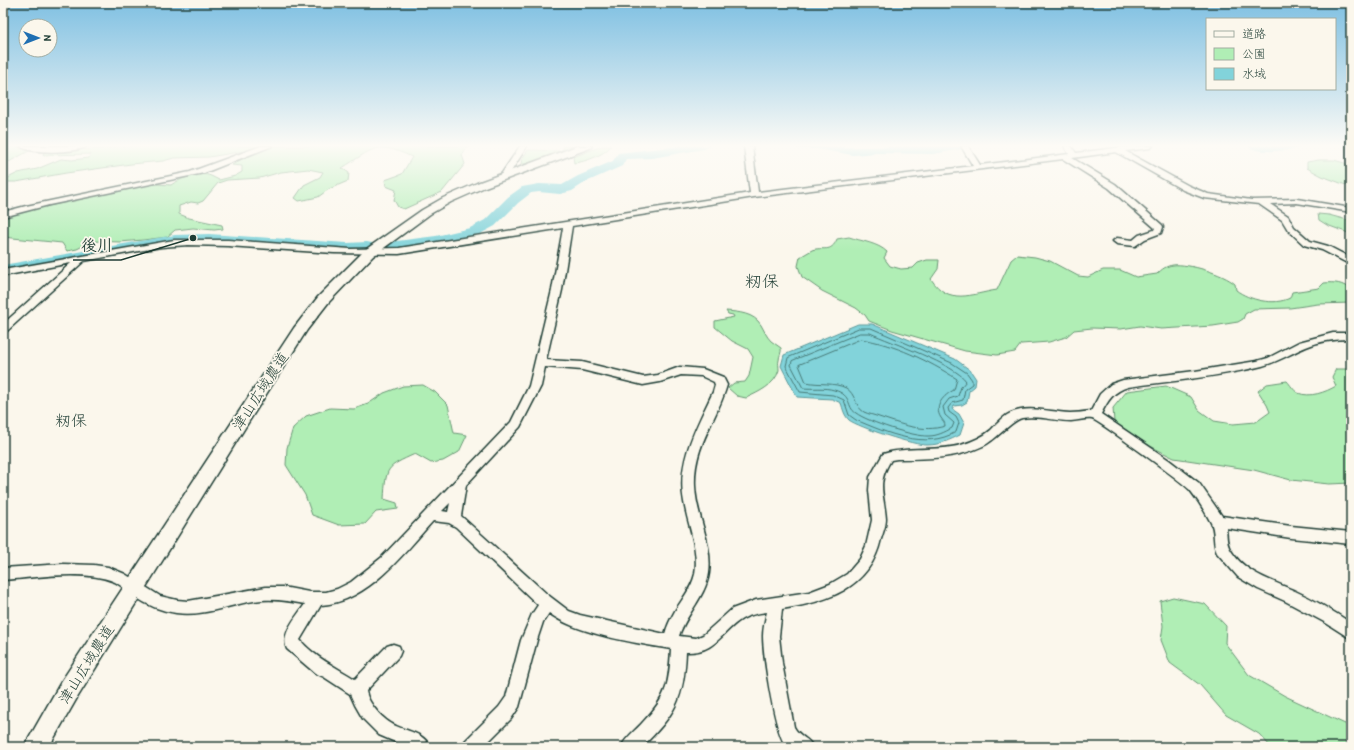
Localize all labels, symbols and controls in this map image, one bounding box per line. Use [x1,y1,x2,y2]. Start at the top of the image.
north arrow [18,18,58,58]
legend [1206,18,1336,90]
text: 道路 [1242,25,1266,42]
text: N [41,35,55,41]
text: 公園 [1242,45,1266,62]
text: 水域 [1242,65,1266,82]
callout: 後川 [73,232,121,260]
text: 後川 [81,234,113,256]
district label: 籾保 [745,269,779,292]
street label: 津山広域農道 [227,348,293,434]
district label: 籾保 [55,409,87,431]
street label: 津山広域農道 [53,620,119,708]

